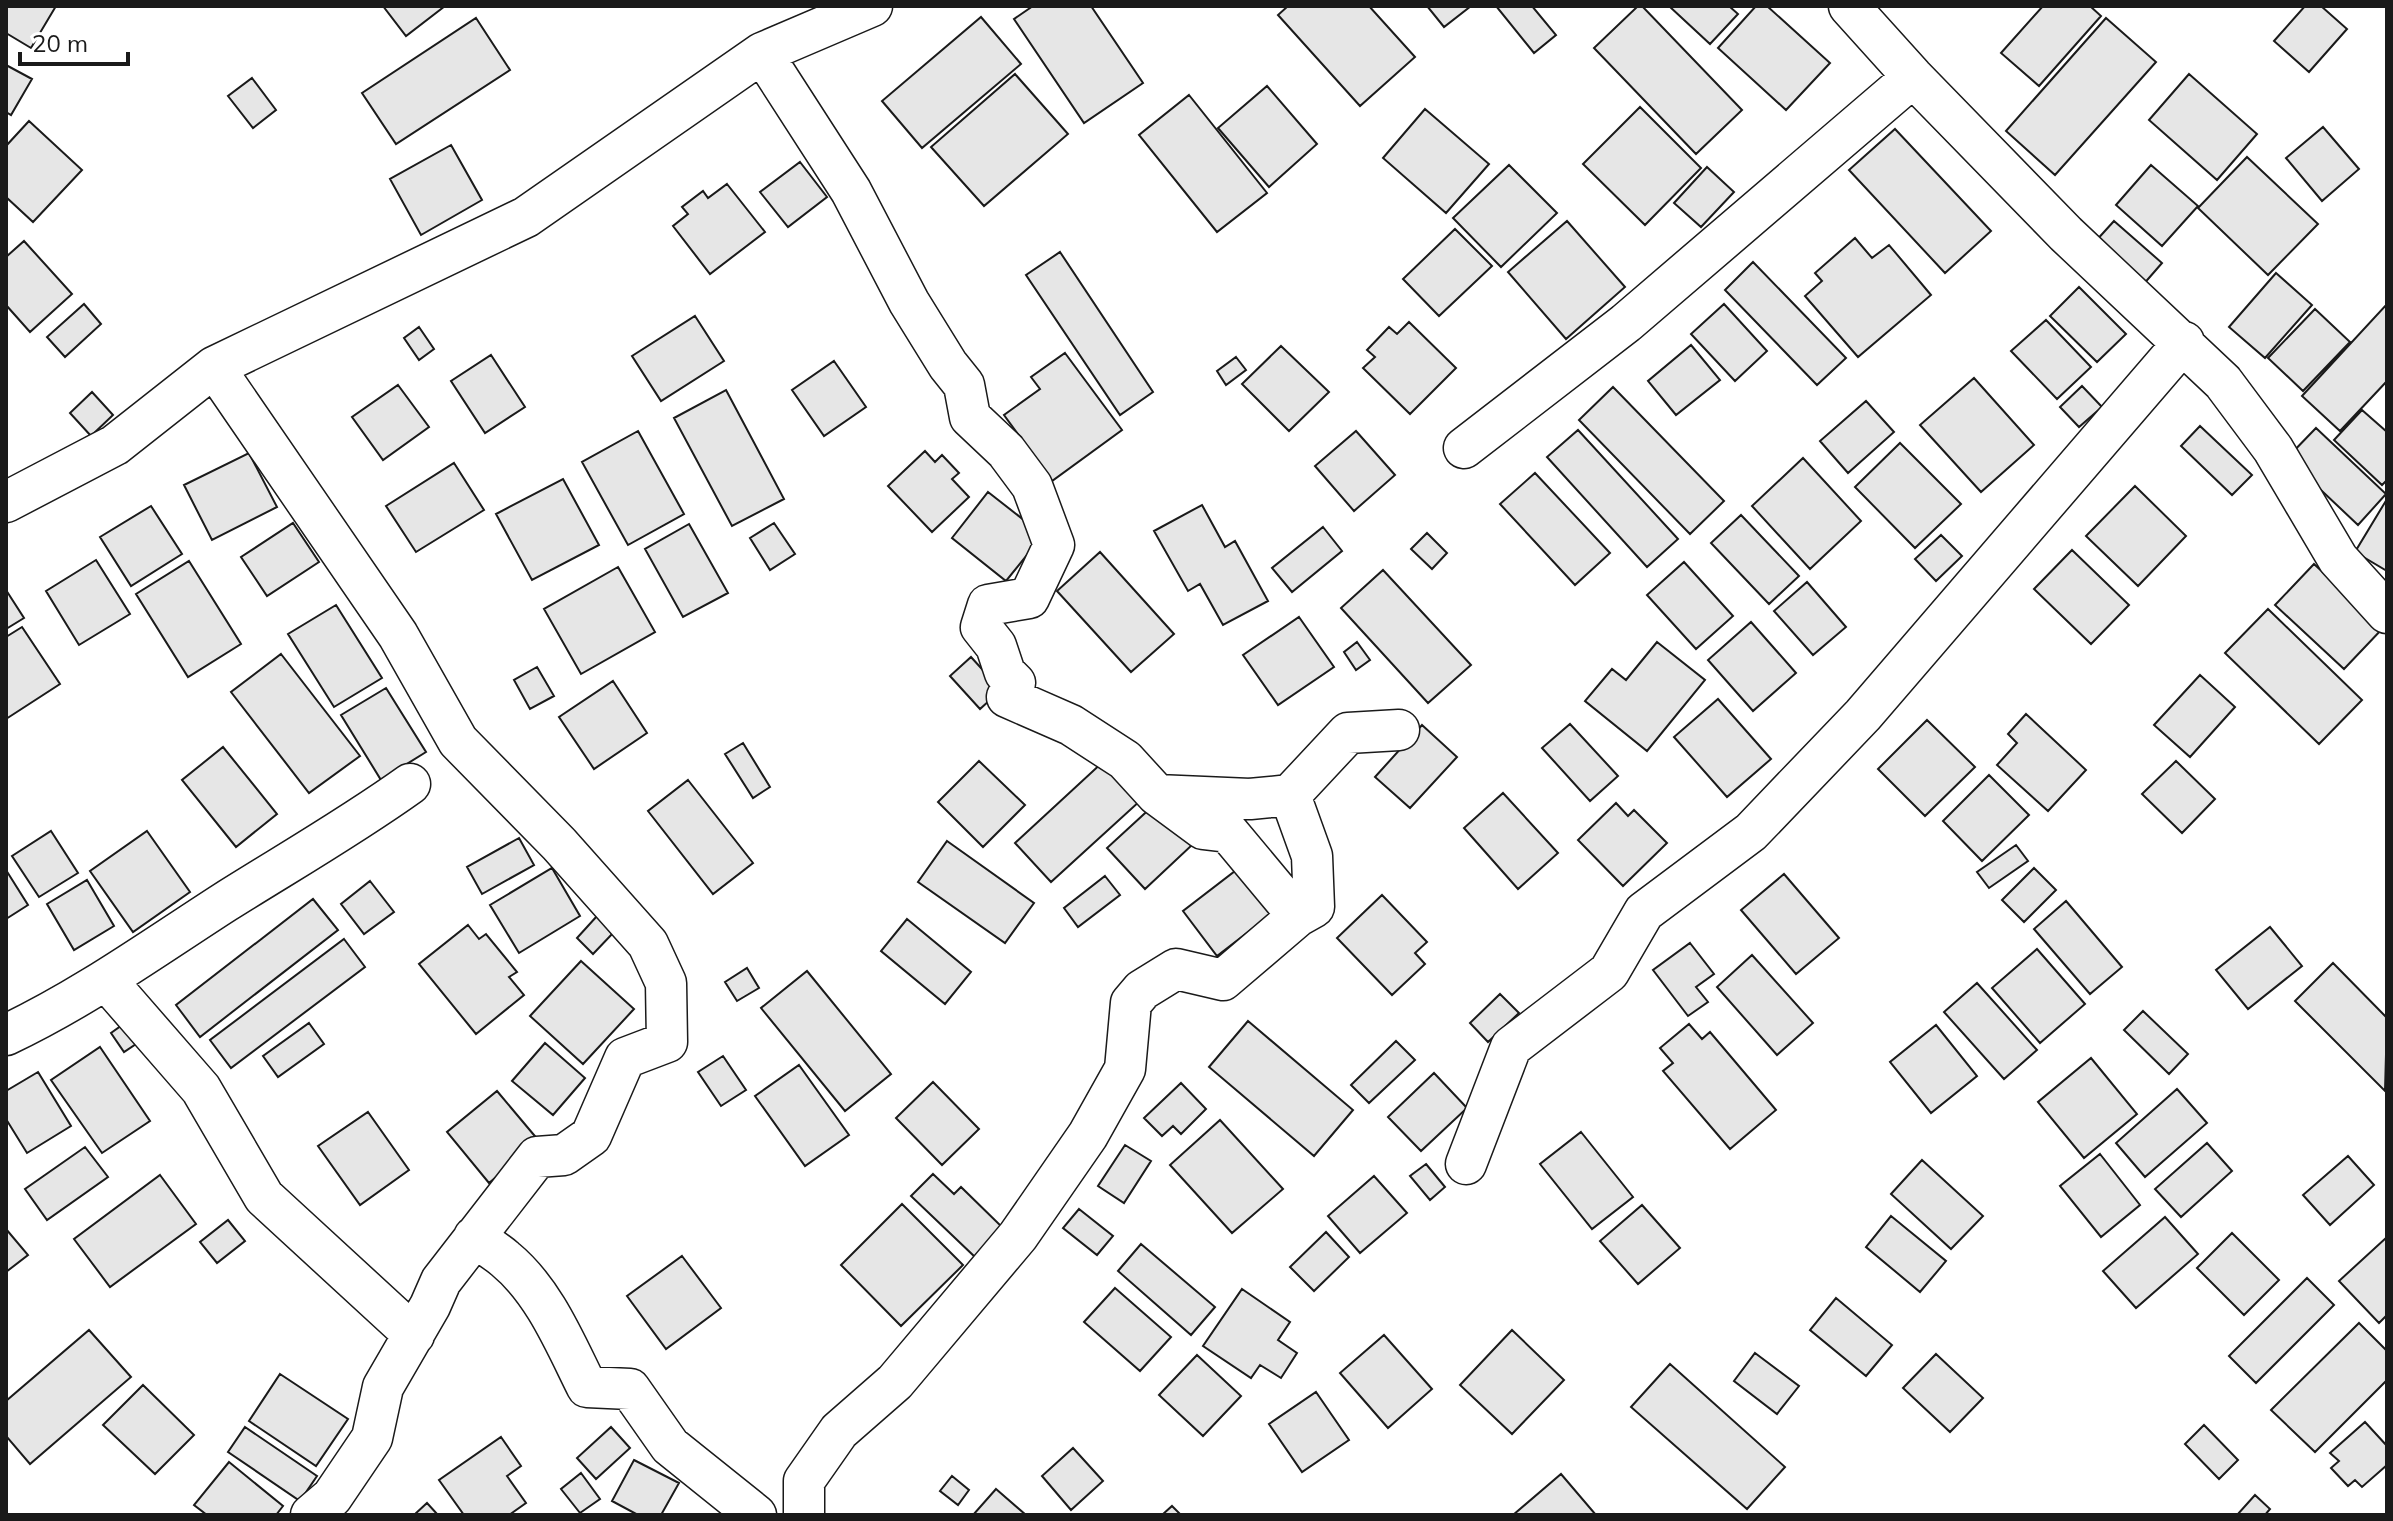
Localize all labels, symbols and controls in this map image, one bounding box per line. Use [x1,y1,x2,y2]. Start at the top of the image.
scale bar [20,16,128,66]
text: 20 m [32,28,88,58]

